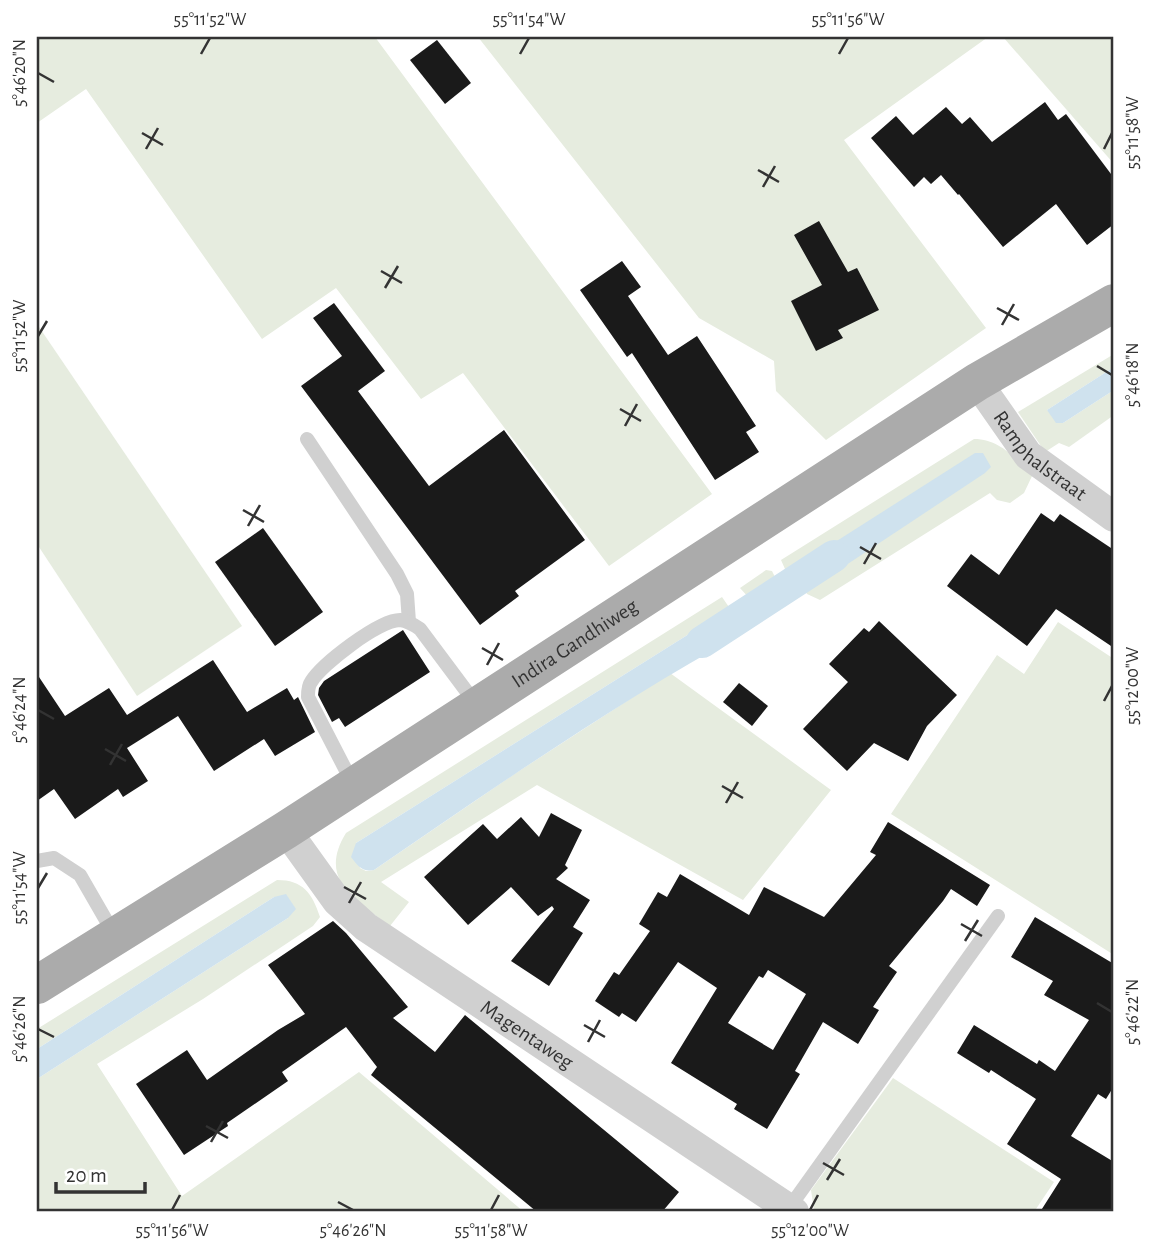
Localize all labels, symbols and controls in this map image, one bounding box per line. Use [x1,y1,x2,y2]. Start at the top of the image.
text: 55°11'52"W [174,11,246,29]
text: 55°11'54"W [492,11,566,29]
text: 55°11'56"W [811,11,885,29]
text: 5°46'20"N [11,39,29,107]
text: 55°11'58"W [1124,96,1142,170]
text: 55°11'52"W [11,300,29,372]
text: 5°46'18"N [1124,343,1142,407]
street label: Ramphalstraat [989,407,1091,505]
street label: Indira Gandhiweg [508,595,642,692]
text: 55°12'00"W [1124,647,1142,725]
text: 5°46'24"N [11,676,29,744]
text: 55°11'54"W [11,851,29,925]
text: 5°46'22"N [1124,979,1142,1045]
text: 5°46'26"N [11,996,29,1062]
street label: Magentaweg [477,996,578,1073]
scale bar [56,1151,145,1195]
text: 20 m [66,1165,107,1186]
text: 55°11'56"W [135,1222,209,1240]
text: 5°46'26"N [320,1222,386,1240]
text: 55°11'58"W [454,1222,528,1240]
text: 55°12'00"W [771,1222,849,1240]

